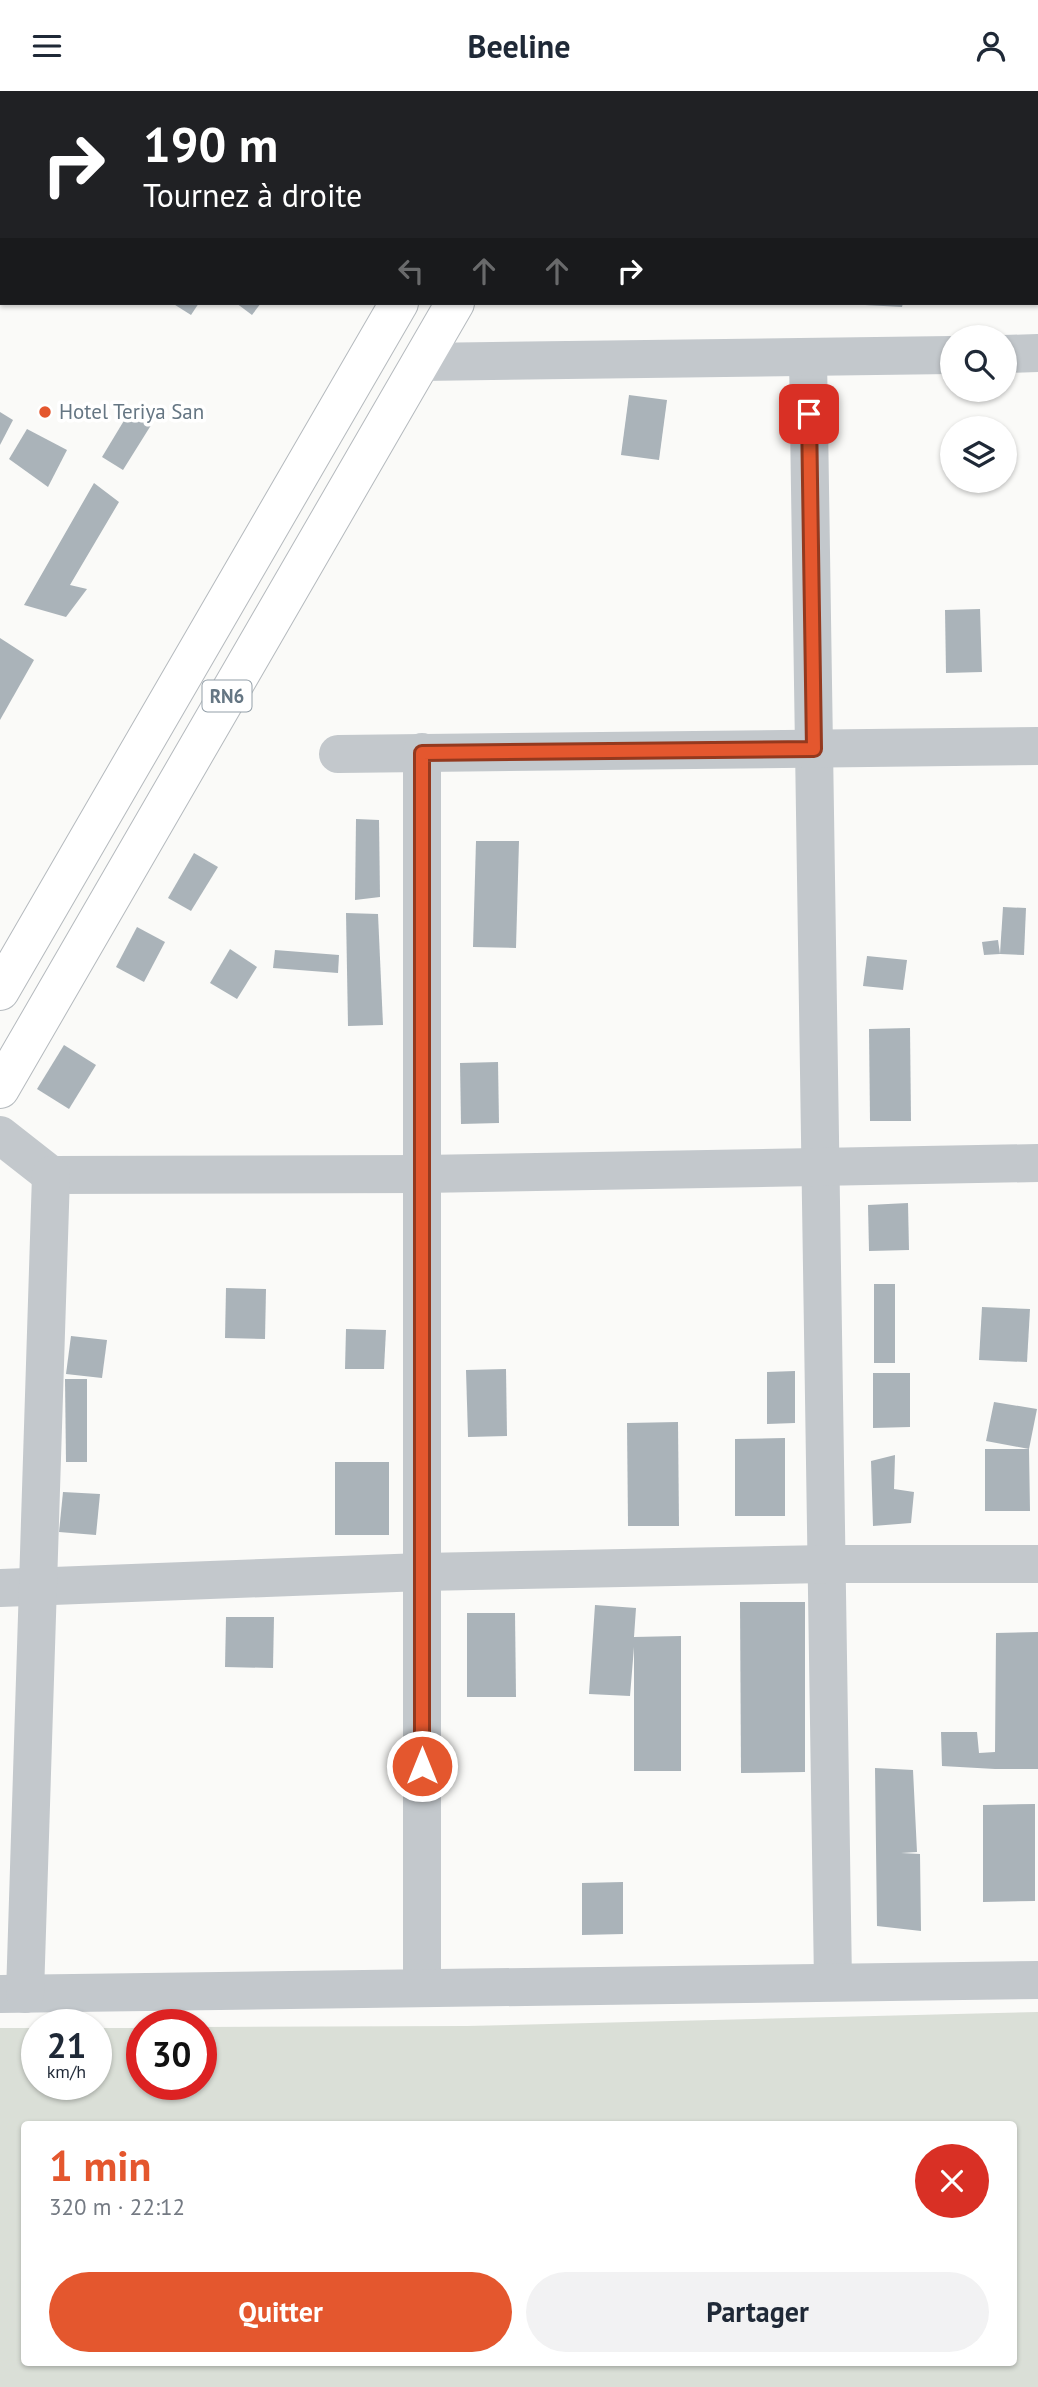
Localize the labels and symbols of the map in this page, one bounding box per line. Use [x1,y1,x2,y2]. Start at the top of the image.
pin [779,384,839,444]
place label: Hotel Teriya San [59,398,204,425]
marker: Hotel Teriya San [37,404,53,420]
road number: RN6 [202,681,252,711]
position arrow [385,1729,459,1803]
speed limit sign: 30 [126,2009,217,2100]

